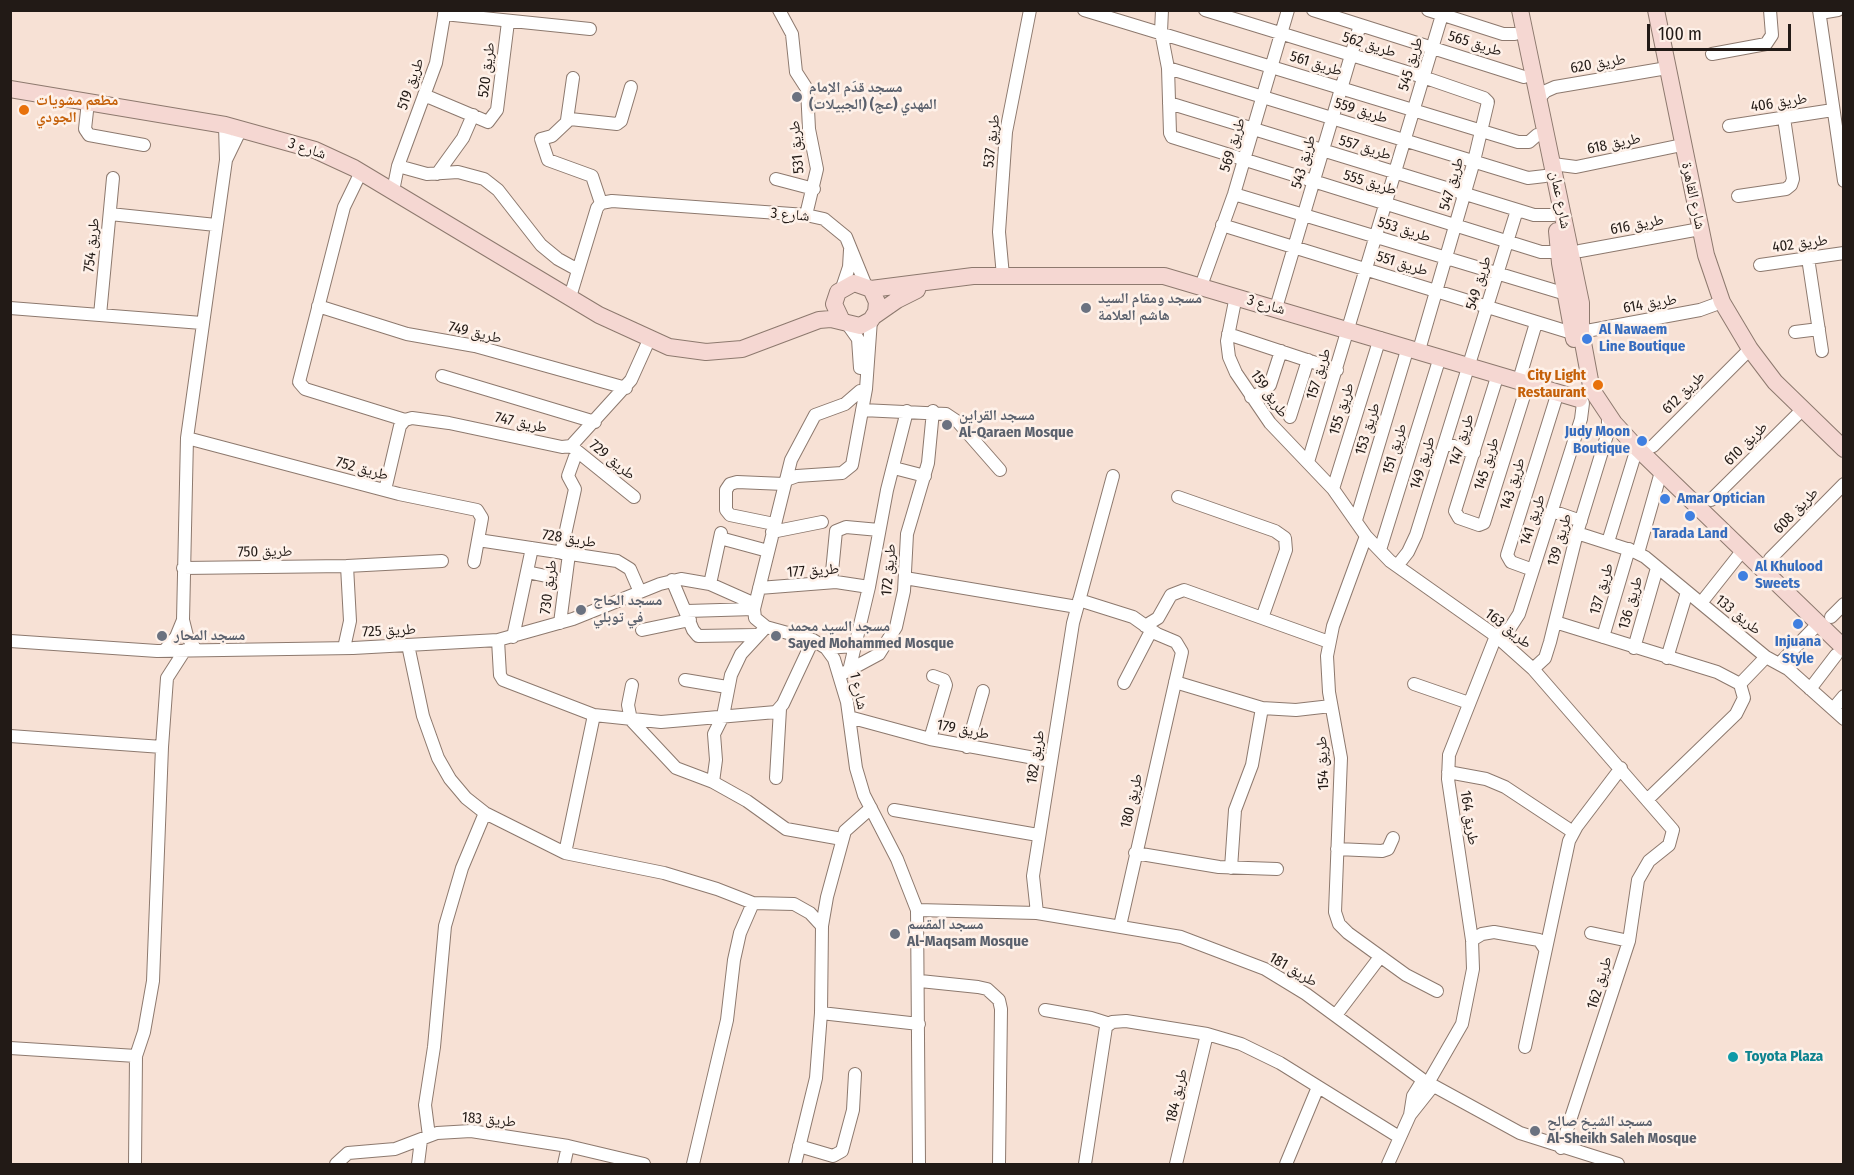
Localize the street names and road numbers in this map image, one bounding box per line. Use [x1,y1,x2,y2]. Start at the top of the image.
street label: طريق 565 [1446,27,1504,61]
street label: طريق 562 [1340,28,1398,62]
street label: طريق 545 [1395,35,1427,93]
street label: طريق 520 [475,41,499,99]
street label: طريق 561 [1288,48,1344,80]
street label: طريق 620 [1569,50,1627,78]
street label: طريق 519 [394,56,428,112]
street label: طريق 406 [1750,90,1808,116]
street label: طريق 559 [1332,94,1390,128]
street label: طريق 537 [980,113,1004,169]
street label: طريق 569 [1216,116,1250,174]
street label: طريق 531 [786,120,808,174]
street label: طريق 618 [1586,130,1642,158]
street label: طريق 557 [1337,132,1393,164]
street label: طريق 543 [1288,133,1320,191]
street label: شارع 3 [286,134,328,164]
street label: طريق 547 [1436,155,1468,213]
street label: شارع القاهرة [1677,161,1709,231]
street label: طريق 555 [1341,166,1399,200]
street label: شارع عمان [1546,170,1574,230]
street label: شارع 3 [770,204,810,226]
street label: طريق 616 [1609,211,1665,239]
street label: طريق 553 [1375,213,1433,247]
street label: طريق 754 [80,217,104,273]
street label: طريق 402 [1771,231,1829,257]
street label: طريق 551 [1374,248,1430,280]
street label: طريق 549 [1462,254,1496,312]
street label: طريق 614 [1622,290,1678,318]
street label: شارع 3 [1245,291,1287,319]
street label: طريق 749 [447,318,503,348]
street label: طريق 157 [1303,346,1335,402]
street label: طريق 159 [1246,367,1292,421]
street label: طريق 612 [1659,368,1709,418]
street label: طريق 155 [1326,381,1358,437]
street label: طريق 153 [1352,401,1384,457]
street label: طريق 747 [493,409,549,437]
street label: طريق 147 [1446,412,1478,468]
street label: طريق 610 [1720,418,1772,470]
street label: طريق 151 [1379,421,1411,477]
street label: طريق 149 [1406,434,1440,492]
street label: طريق 145 [1470,435,1504,493]
street label: طريق 729 [585,436,639,484]
street label: طريق 752 [334,453,390,485]
street label: طريق 143 [1497,456,1529,512]
street label: طريق 608 [1770,484,1822,538]
street label: طريق 141 [1516,492,1550,548]
street label: طريق 139 [1544,512,1576,568]
street label: طريق 728 [541,526,597,552]
street label: طريق 750 [237,543,293,561]
street label: طريق 172 [878,543,900,597]
street label: طريق 730 [537,559,561,615]
street label: طريق 177 [786,560,840,582]
street label: طريق 137 [1586,561,1618,617]
street label: طريق 136 [1615,574,1647,632]
street label: طريق 133 [1711,591,1765,639]
street label: طريق 163 [1481,605,1535,653]
street label: طريق 725 [362,621,416,641]
street label: شارع 1 [845,671,871,711]
street label: طريق 179 [935,716,991,744]
street label: طريق 182 [1023,729,1049,785]
street label: طريق 154 [1313,736,1333,790]
street label: طريق 180 [1117,772,1147,830]
street label: طريق 164 [1456,790,1482,846]
street label: طريق 181 [1266,949,1320,991]
street label: طريق 162 [1583,955,1617,1011]
street label: طريق 184 [1162,1067,1192,1125]
street label: طريق 183 [461,1109,517,1131]

